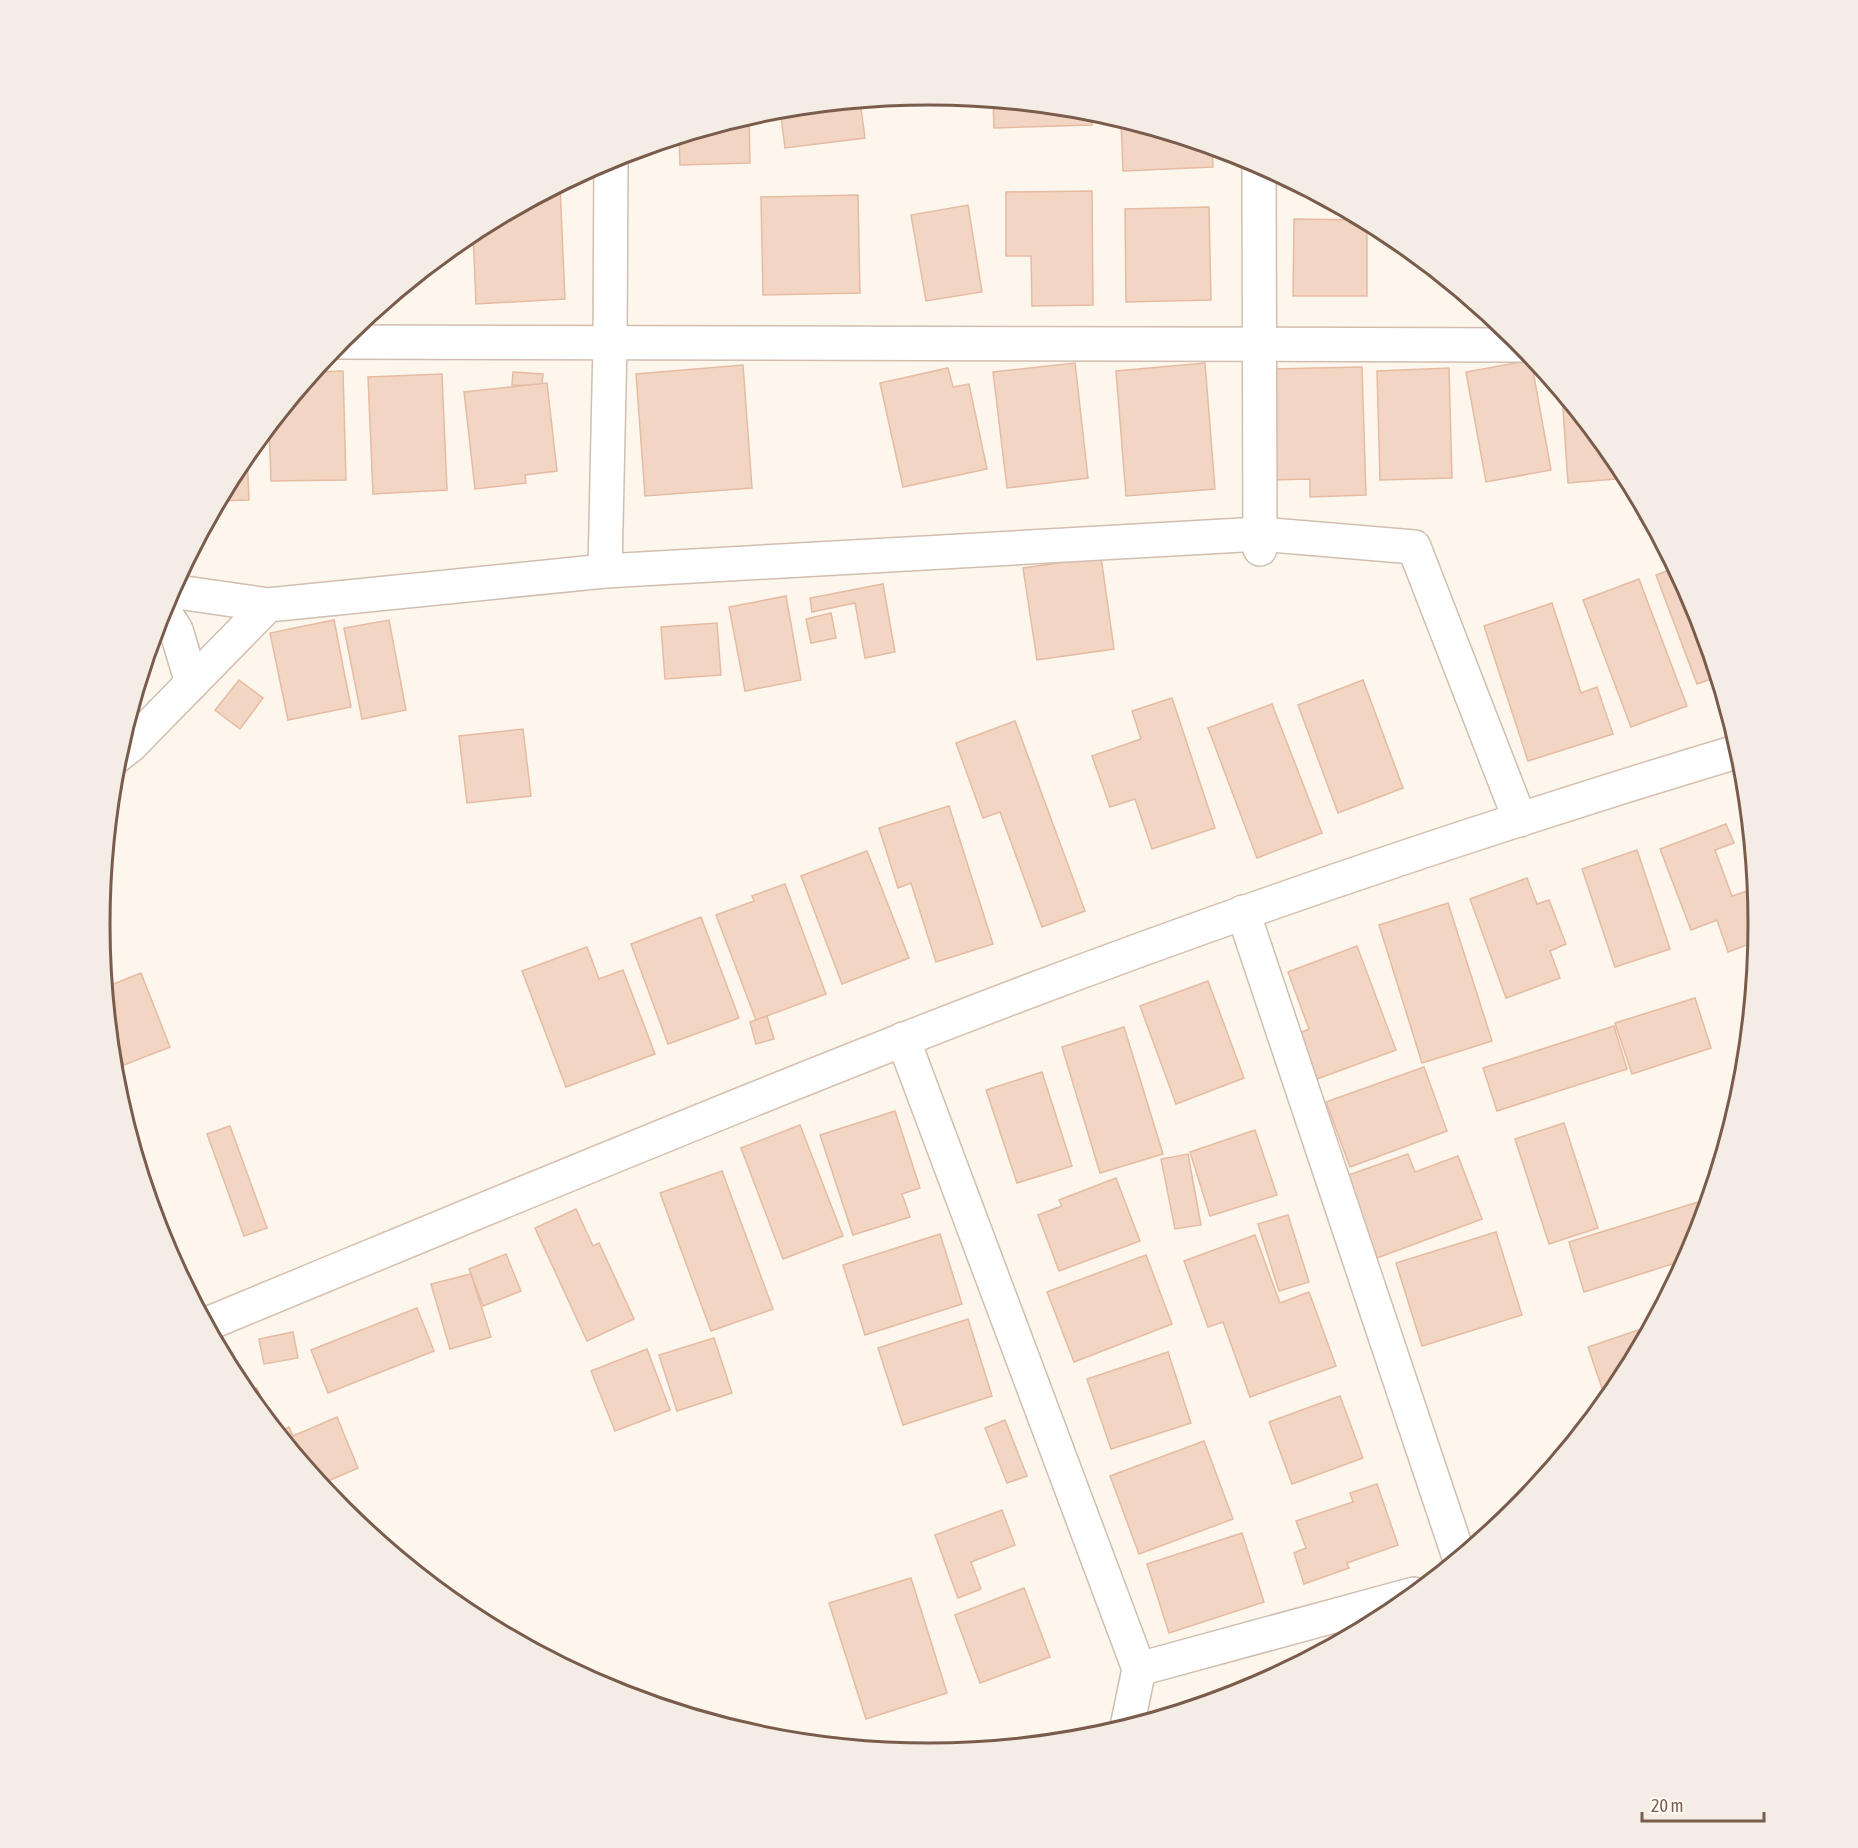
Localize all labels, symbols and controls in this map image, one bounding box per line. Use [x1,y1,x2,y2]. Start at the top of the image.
scale bar [1642,1785,1764,1823]
text: 20 m [1651,1795,1683,1816]

